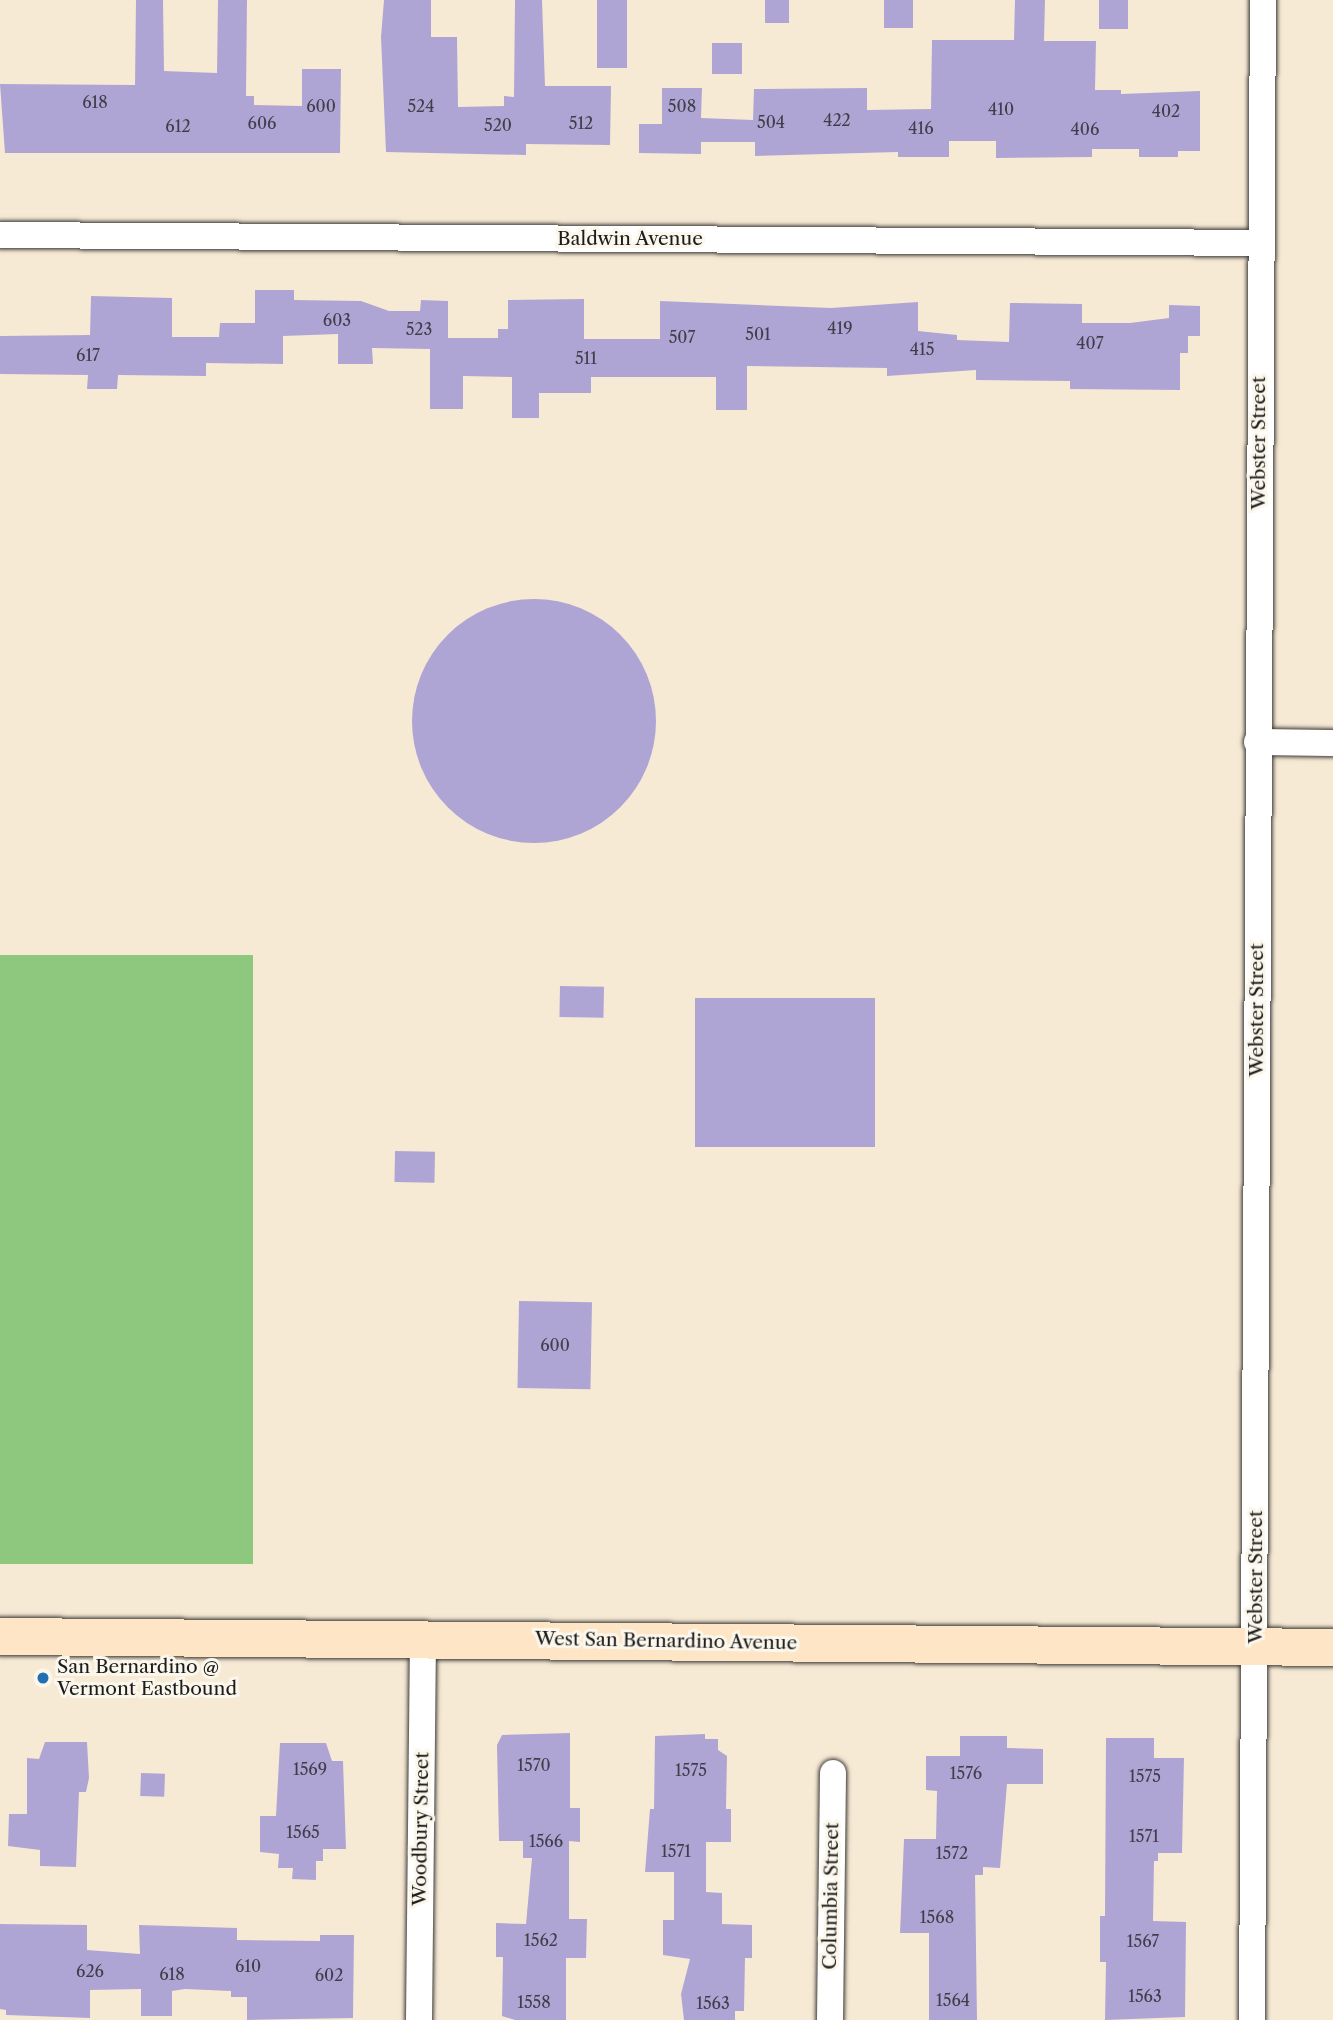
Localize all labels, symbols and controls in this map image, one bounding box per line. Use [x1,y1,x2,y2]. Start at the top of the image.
house number: 618 [82,92,108,112]
house number: 600 [306,96,336,116]
house number: 524 [407,96,435,116]
house number: 508 [668,96,696,116]
house number: 410 [988,99,1014,119]
house number: 402 [1152,101,1180,121]
house number: 422 [823,110,851,130]
house number: 504 [757,112,785,132]
house number: 606 [248,113,276,133]
house number: 512 [569,113,593,133]
house number: 520 [484,115,512,135]
house number: 612 [165,116,191,136]
house number: 416 [908,118,934,138]
house number: 406 [1071,119,1099,139]
street label: Baldwin Avenue [557,228,703,250]
house number: 603 [323,310,351,330]
house number: 419 [827,318,853,338]
house number: 523 [406,319,432,339]
house number: 501 [745,324,771,344]
house number: 507 [669,327,695,347]
house number: 407 [1076,333,1104,353]
house number: 415 [910,339,934,359]
house number: 617 [76,345,100,365]
house number: 511 [575,348,597,368]
street label: Webster Street [1248,376,1270,510]
street label: Webster Street [1246,943,1268,1077]
house number: 600 [540,1335,570,1355]
street label: Webster Street [1245,1510,1267,1644]
street label: West San Bernardino Avenue [534,1627,798,1655]
place label: San Bernardino @ Vermont Eastbound [57,1656,237,1700]
marker: San Bernardino @ Vermont Eastbound [35,1670,51,1686]
street label: Woodbury Street [408,1751,434,1907]
house number: 1570 [517,1755,551,1775]
house number: 1569 [293,1759,327,1779]
house number: 1575 [675,1760,707,1780]
house number: 1576 [950,1763,982,1783]
house number: 1575 [1129,1766,1161,1786]
house number: 1565 [286,1822,320,1842]
street label: Columbia Street [818,1822,844,1970]
house number: 1571 [1129,1826,1159,1846]
house number: 1566 [529,1831,563,1851]
house number: 1571 [661,1841,691,1861]
house number: 1572 [936,1843,968,1863]
house number: 1568 [920,1907,954,1927]
house number: 1562 [524,1930,558,1950]
house number: 1567 [1127,1931,1159,1951]
house number: 610 [235,1956,261,1976]
house number: 626 [76,1961,104,1981]
house number: 618 [159,1964,185,1984]
house number: 602 [315,1965,343,1985]
house number: 1563 [1128,1986,1162,2006]
house number: 1564 [936,1990,970,2010]
house number: 1558 [517,1992,551,2012]
house number: 1563 [696,1993,730,2013]

